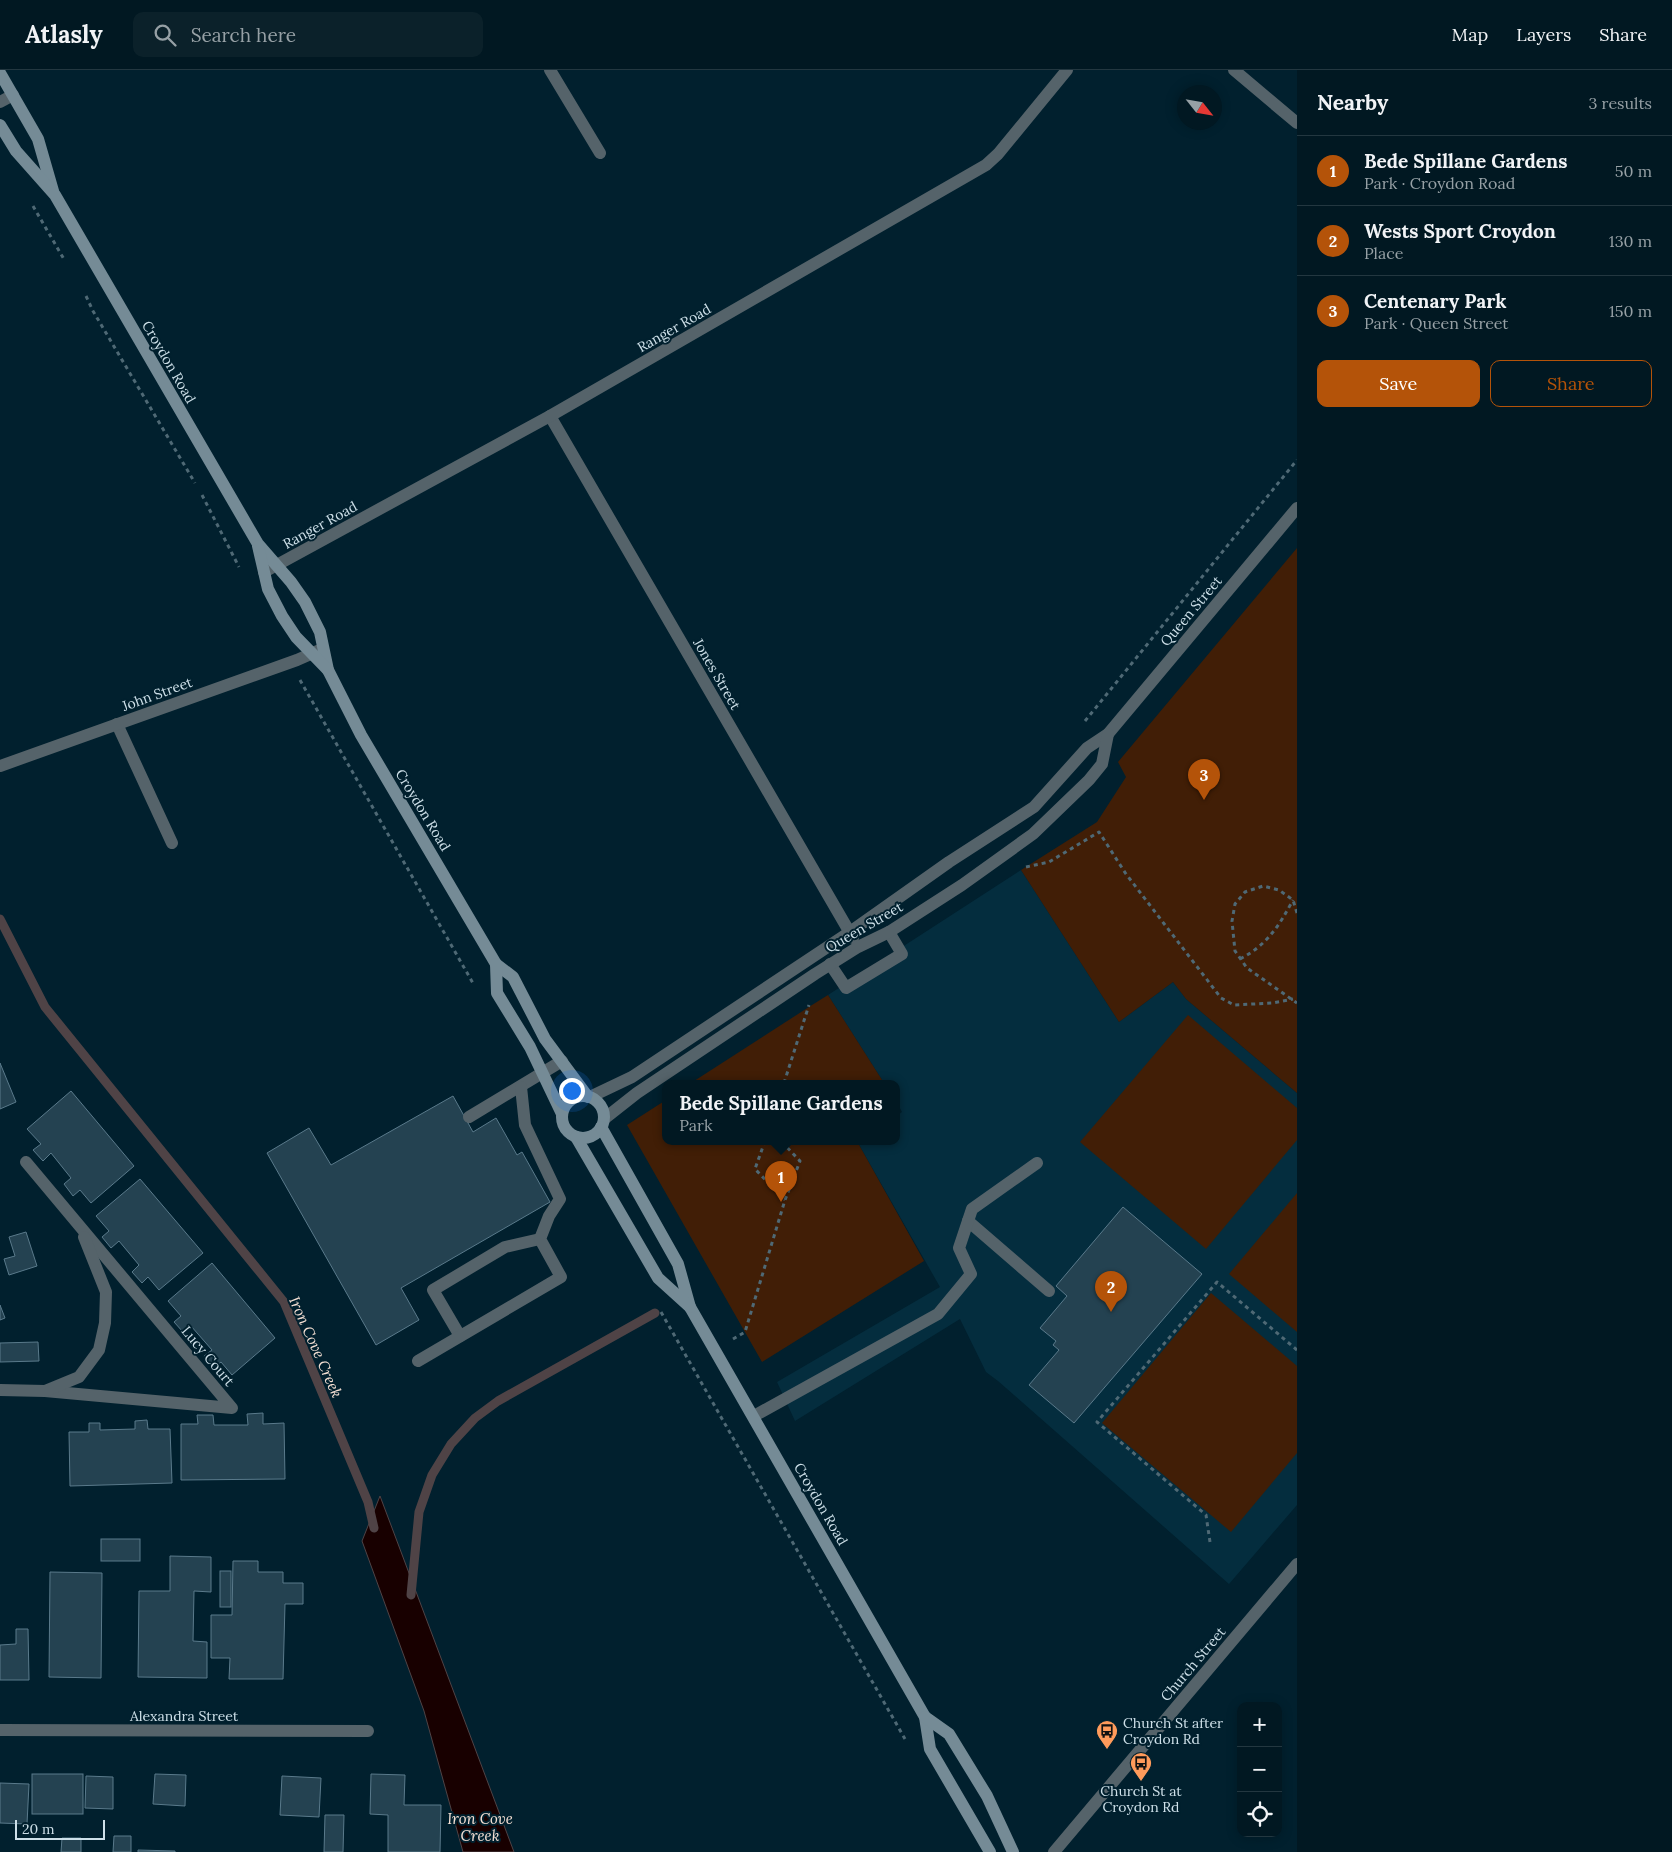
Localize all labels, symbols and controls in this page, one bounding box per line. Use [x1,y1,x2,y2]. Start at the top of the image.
search box [133,12,483,57]
text: Atlasly [25,19,103,50]
icon: search [151,21,179,49]
text: Search here [191,23,296,47]
text: Map [1452,23,1488,46]
text: Layers [1516,23,1571,46]
text: Share [1599,23,1647,46]
north arrow [1177,85,1222,130]
text: Nearby [1317,89,1388,116]
text: 3 results [1588,93,1652,113]
text: Bede Spillane Gardens [1364,149,1567,173]
text: 1 [1330,161,1336,181]
text: 50 m [1615,161,1652,181]
text: Park · Croydon Road [1364,173,1515,193]
text: Wests Sport Croydon [1364,219,1556,243]
text: 2 [1329,231,1337,251]
text: 130 m [1609,231,1652,251]
text: Place [1364,243,1403,263]
text: Centenary Park [1364,289,1506,313]
street label: Ranger Road [634,300,714,356]
text: 3 [1329,301,1337,321]
text: 150 m [1609,301,1652,321]
text: Park · Queen Street [1364,313,1509,333]
street label: Croydon Road [138,318,200,406]
button: Save [1317,360,1480,407]
button: Share [1490,360,1652,407]
street label: Ranger Road [280,497,360,553]
street label: Queen Street [1156,572,1226,650]
street label: Jones Street [689,634,745,713]
street label: John Street [118,673,195,715]
pin: 3 [1188,759,1220,800]
street label: Croydon Road [392,766,454,854]
street label: Queen Street [822,897,906,956]
your location [559,1078,585,1104]
popup [662,1080,900,1145]
text: Bede Spillane Gardens [679,1091,883,1115]
text: Park [679,1115,713,1135]
pin: 1 [765,1161,797,1202]
pin: 2 [1095,1271,1127,1312]
water label: Iron Cove Creek [285,1293,347,1401]
street label: Lucy Court [178,1322,239,1390]
street label: Croydon Road [790,1460,852,1548]
street label: Church Street [1157,1623,1230,1705]
map controls [1237,1702,1282,1837]
button: + [1237,1702,1282,1747]
street label: Alexandra Street [129,1707,239,1725]
place label: Church St after Croydon Rd [1123,1714,1223,1748]
bus stop icon: Church St after Croydon Rd [1095,1719,1119,1750]
button: − [1237,1747,1282,1792]
bus stop icon: Church St at Croydon Rd [1129,1751,1153,1782]
place label: Church St at Croydon Rd [1100,1782,1182,1816]
button: locate [1237,1792,1282,1837]
water label: Iron Cove Creek [447,1809,513,1845]
scale bar [15,1817,105,1840]
text: 20 m [22,1820,54,1838]

